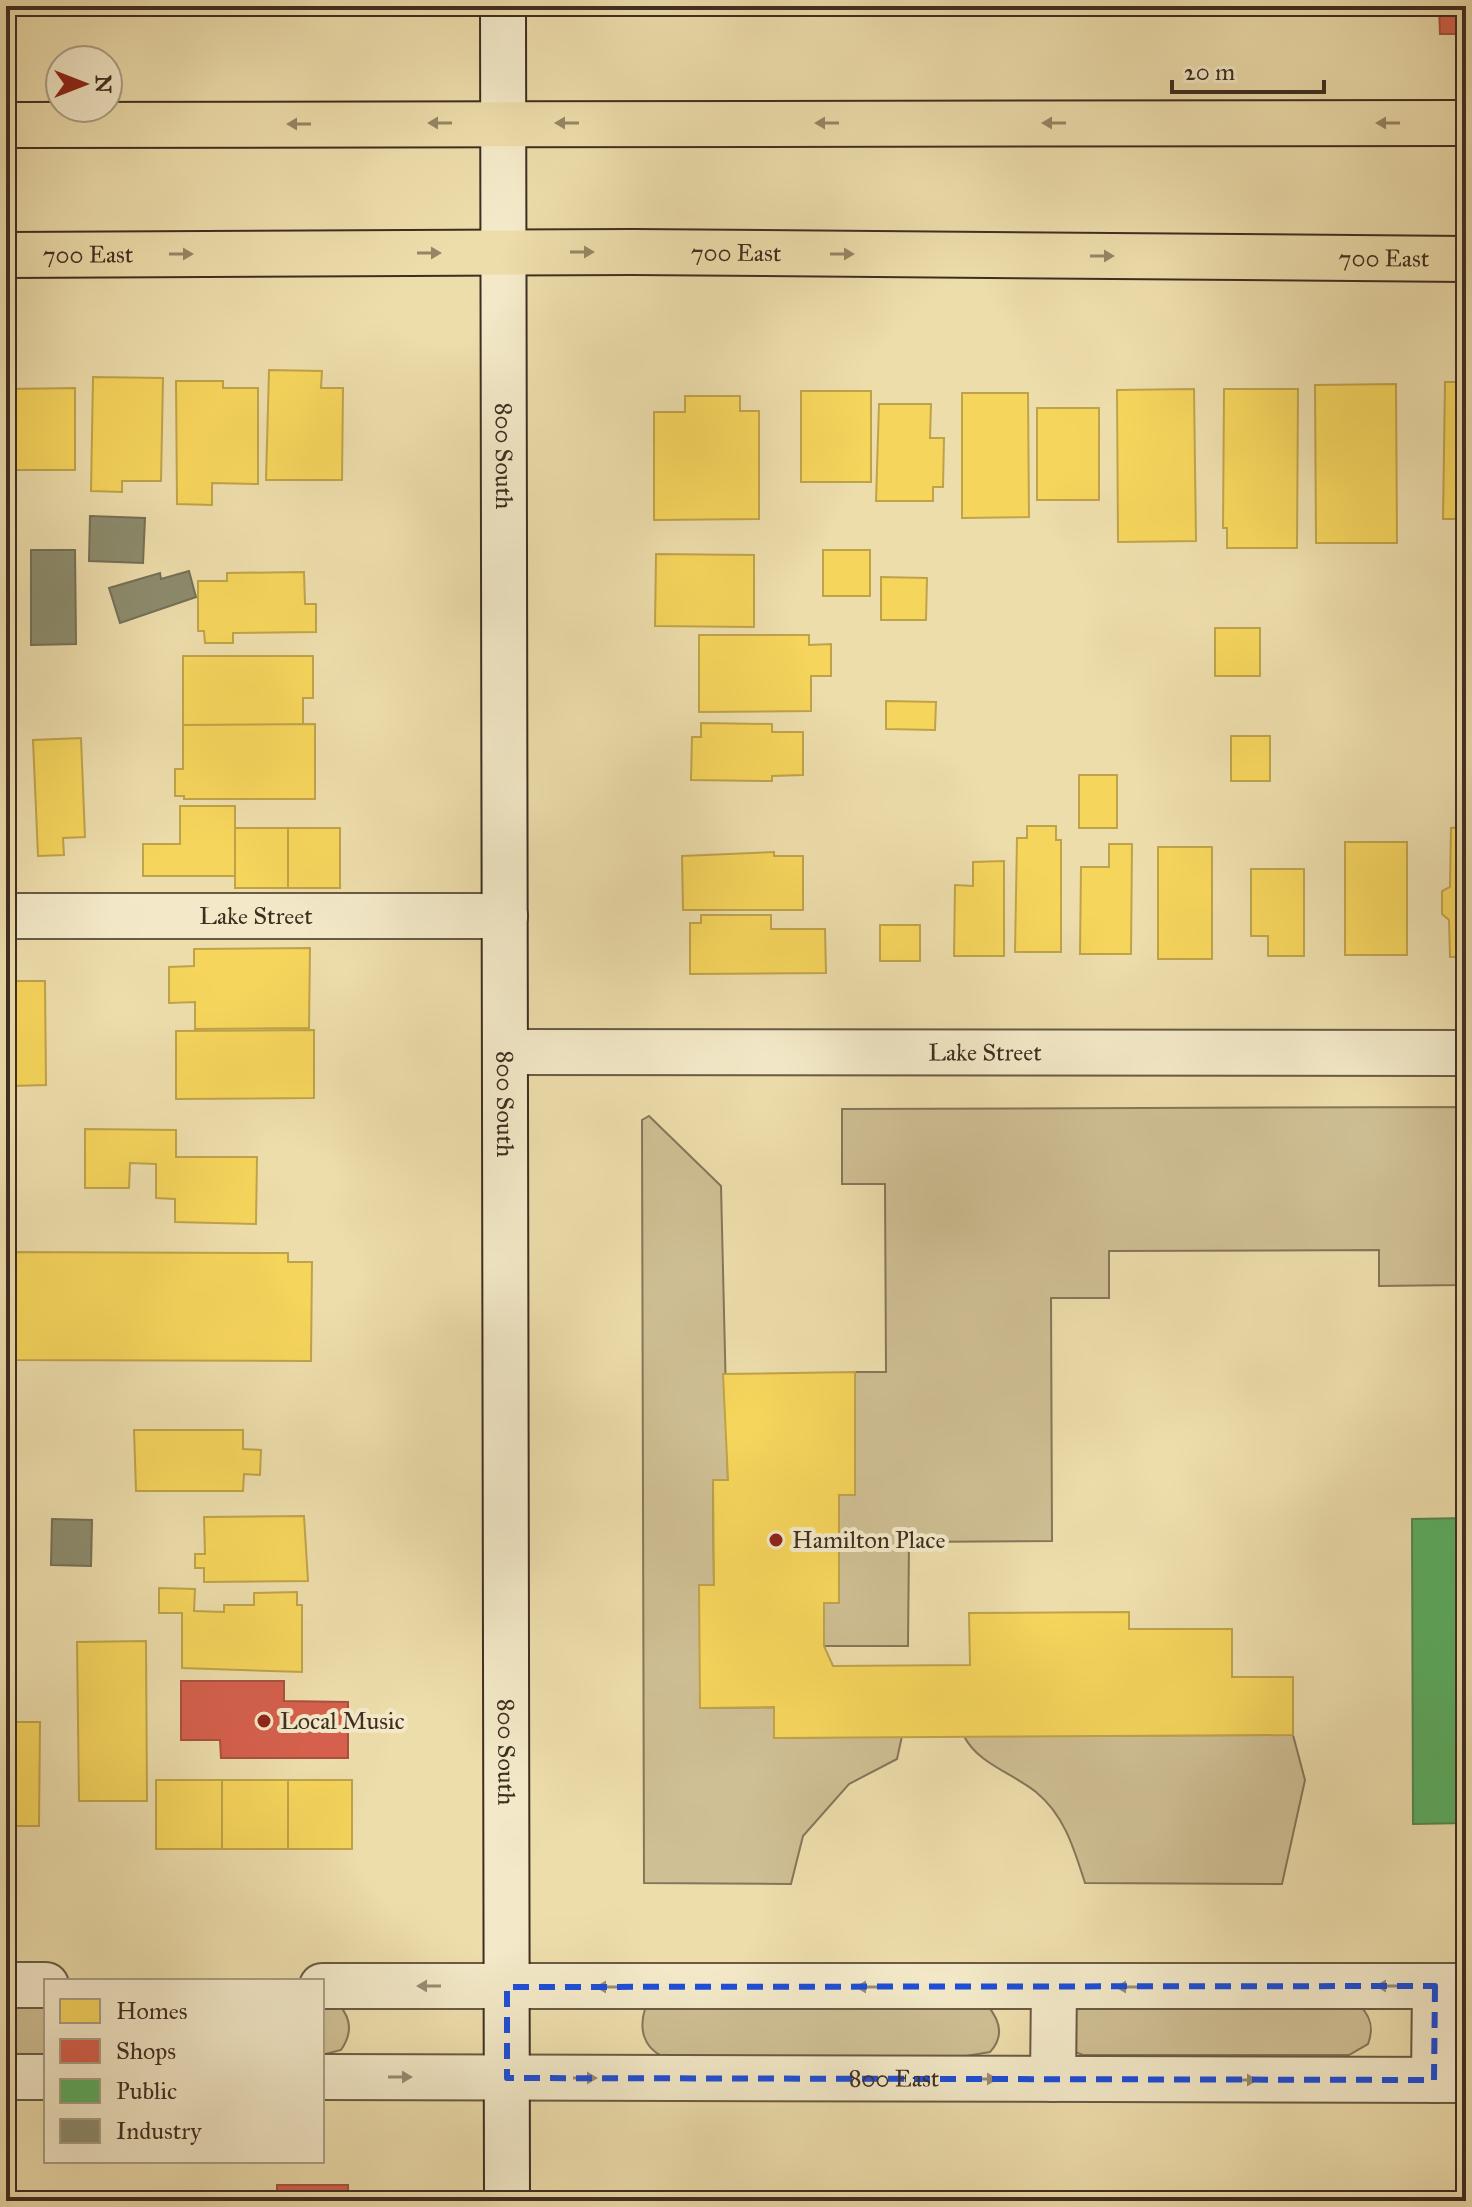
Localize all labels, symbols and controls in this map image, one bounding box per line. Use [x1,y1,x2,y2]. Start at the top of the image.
north arrow [44,44,124,124]
scale bar [1172,44,1324,94]
text: 20 m [1184,57,1235,87]
text: N [90,75,117,94]
one-way arrow [427,117,452,129]
one-way arrow [554,117,579,129]
one-way arrow [814,117,839,129]
one-way arrow [1041,117,1066,129]
one-way arrow [1375,117,1400,129]
one-way arrow [286,118,311,130]
street label: 700 East [691,237,782,268]
street label: 700 East [43,239,134,270]
street label: 700 East [1339,243,1430,274]
one-way arrow [570,246,595,258]
one-way arrow [417,247,442,259]
one-way arrow [169,248,194,260]
one-way arrow [830,248,855,260]
one-way arrow [1090,250,1115,263]
street label: 800 South [489,403,519,509]
street label: Lake Street [199,901,313,931]
street label: Lake Street [928,1037,1042,1068]
street label: 800 South [490,1051,520,1157]
place label: Hamilton Place [792,1525,945,1555]
marker: Hamilton Place [767,1531,785,1549]
street label: 800 South [491,1699,521,1805]
place label: Local Music [280,1706,405,1736]
marker: Local Music [255,1712,273,1730]
legend [44,1979,324,2163]
one-way arrow [416,1980,441,1992]
one-way arrow [1375,1980,1400,1992]
one-way arrow [595,1981,620,1993]
one-way arrow [855,1981,880,1993]
one-way arrow [1115,1981,1140,1993]
text: Homes [116,1996,188,2026]
text: Shops [116,2036,176,2066]
street label: 800 East [849,2063,940,2094]
one-way arrow [388,2071,413,2084]
one-way arrow [573,2072,598,2084]
one-way arrow [973,2073,998,2085]
one-way arrow [1233,2074,1258,2086]
text: Public [116,2076,177,2106]
text: Industry [116,2116,202,2146]

